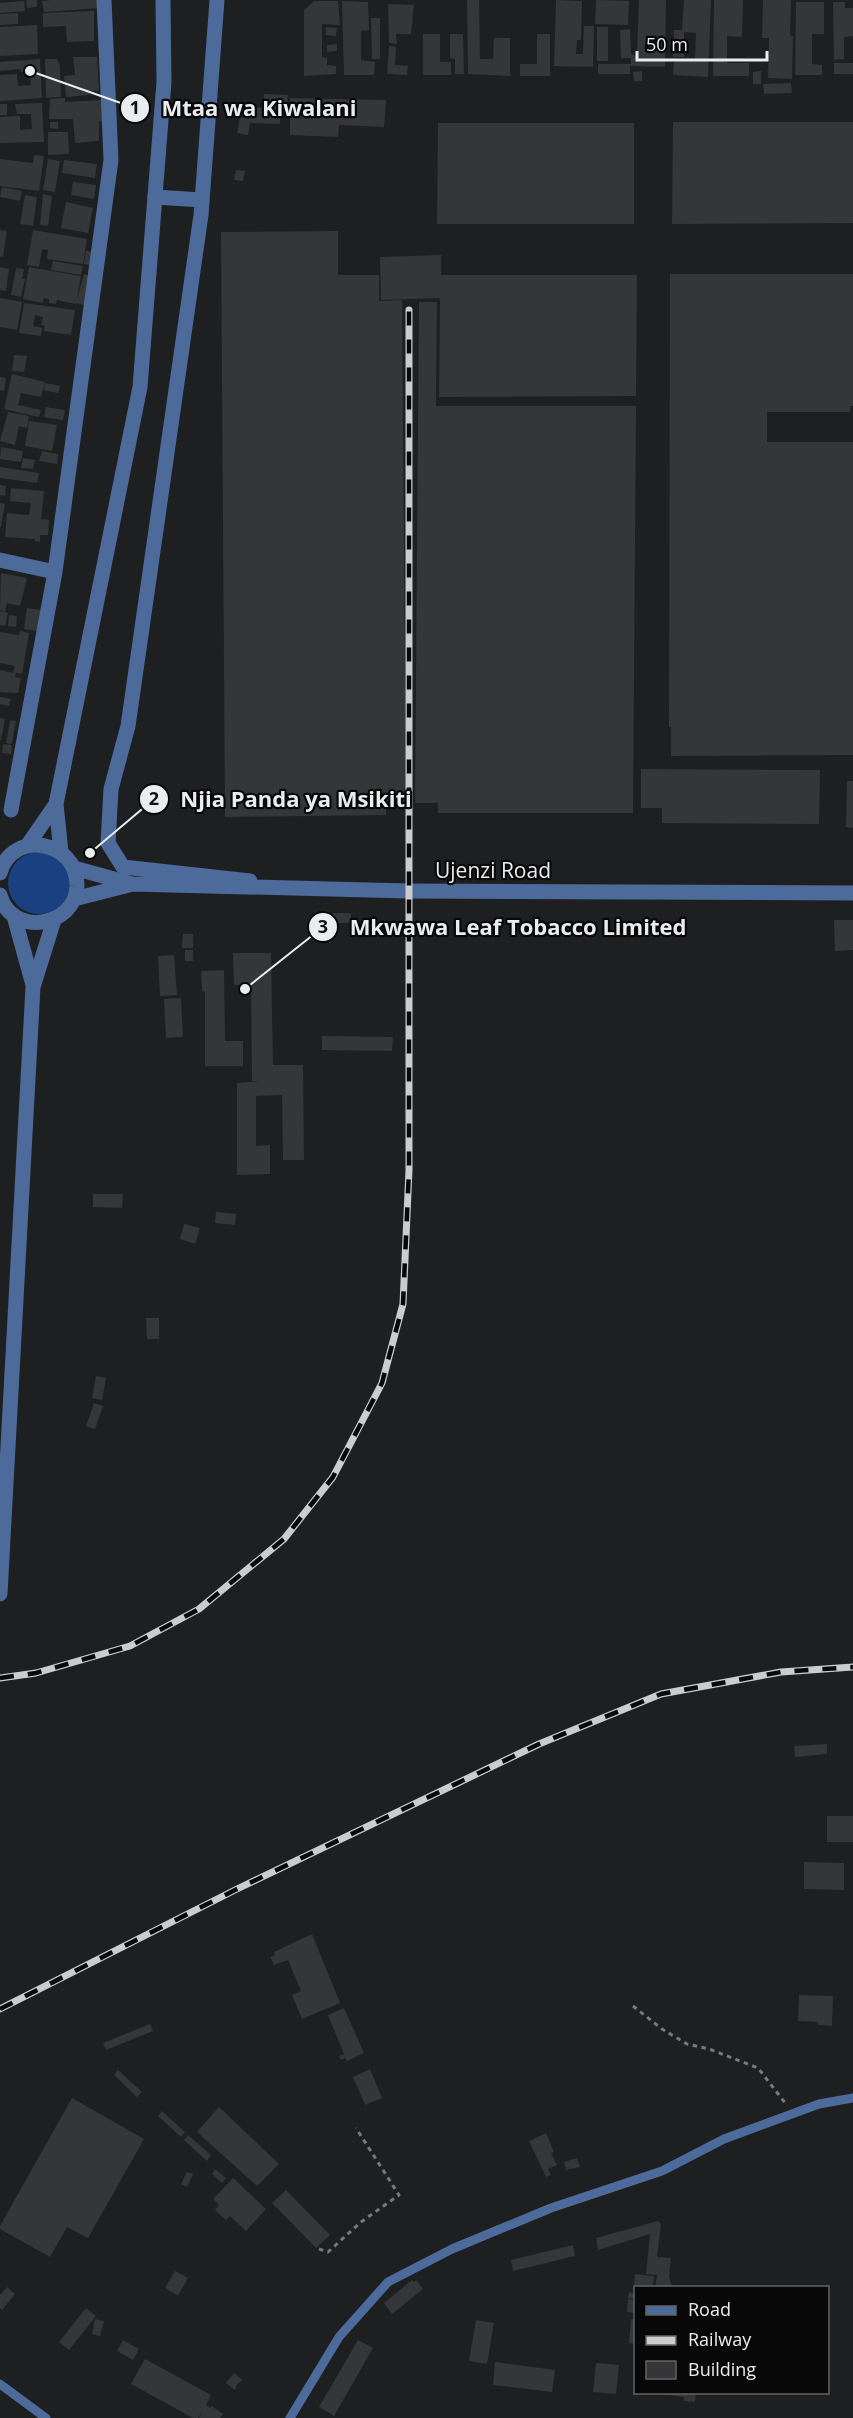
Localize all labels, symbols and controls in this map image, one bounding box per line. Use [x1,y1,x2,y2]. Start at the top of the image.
scale bar [637,24,768,62]
text: 50 m [646,32,688,56]
callout: Mtaa wa Kiwalani [120,88,369,128]
text: Mtaa wa Kiwalani [161,92,357,122]
text: 1 [130,95,140,119]
callout: Njia Panda ya Msikiti [139,779,424,819]
text: Njia Panda ya Msikiti [180,783,412,813]
text: 2 [149,786,159,810]
street label: Ujenzi Road [435,856,551,884]
callout: Mkwawa Leaf Tobacco Limited [308,907,699,947]
text: Mkwawa Leaf Tobacco Limited [350,911,686,941]
text: 3 [318,914,328,938]
legend [634,2286,829,2394]
text: Road [688,2297,731,2321]
text: Railway [688,2327,752,2351]
text: Building [688,2357,756,2381]

